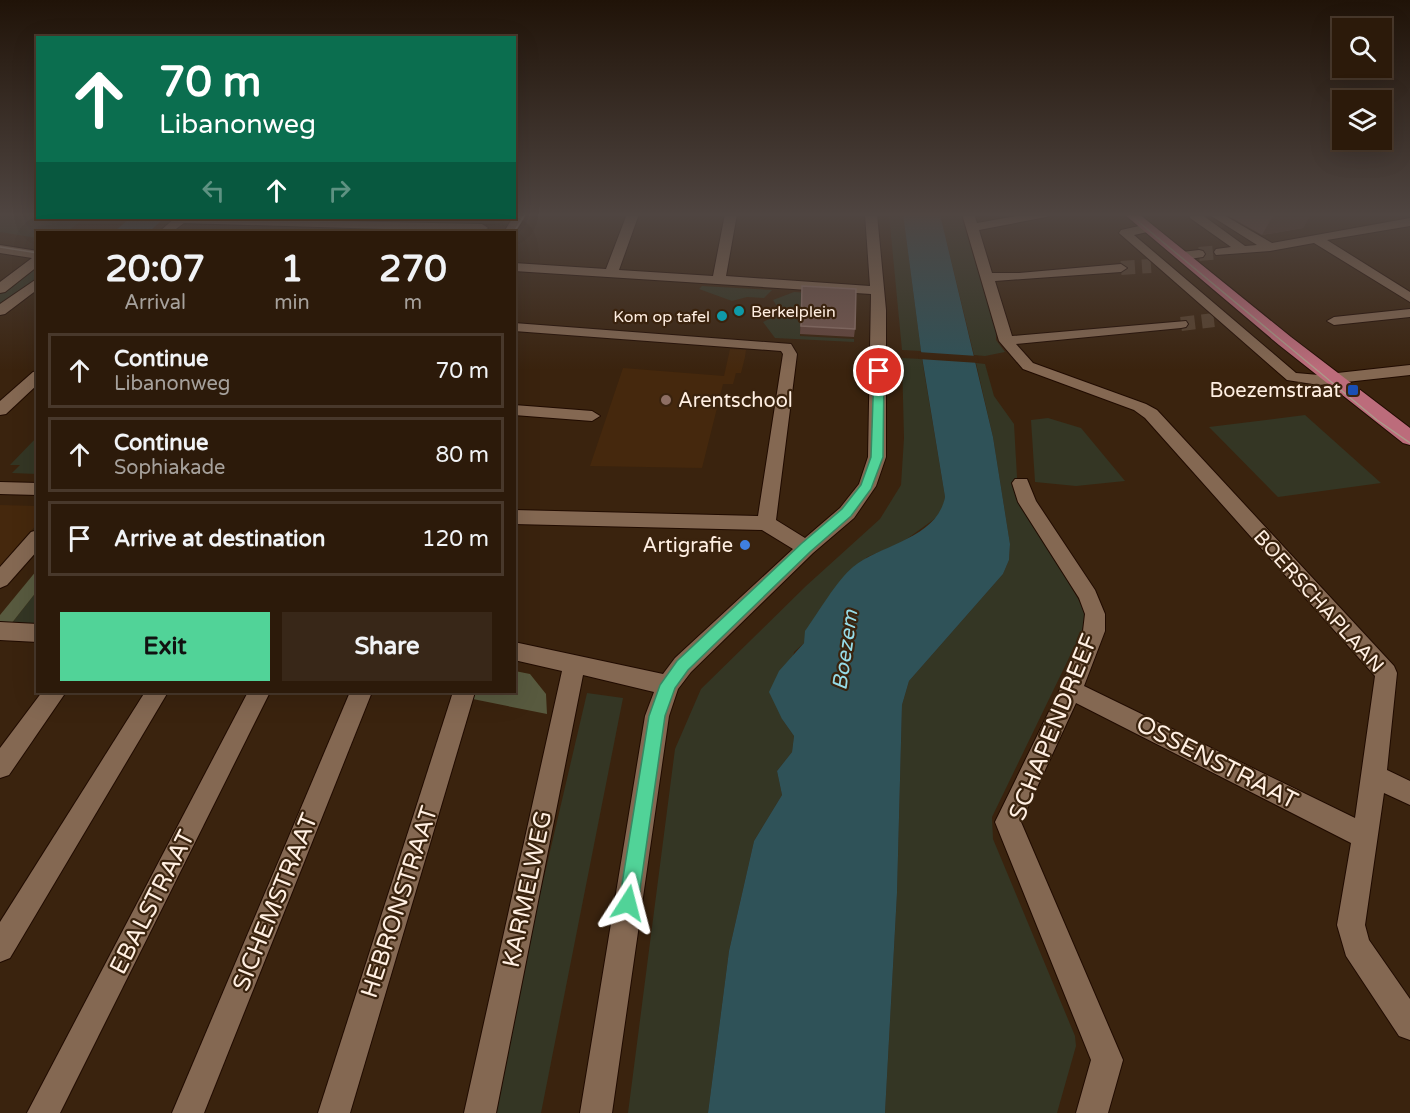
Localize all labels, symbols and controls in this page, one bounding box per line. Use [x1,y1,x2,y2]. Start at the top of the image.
map controls [1332,18,1392,150]
button: search [1332,18,1392,78]
text: 70 m [159,57,261,108]
icon: ahead [60,60,138,138]
button: layers [1332,90,1392,150]
text: Libanonweg [159,108,316,141]
icon: left [197,174,230,207]
icon: ahead [260,174,293,207]
icon: right [323,174,356,207]
text: 20:07 [105,248,205,291]
text: 1 [281,248,303,291]
text: 270 [379,248,447,291]
text: Arrival [124,291,186,315]
text: min [274,291,310,315]
text: m [404,291,422,315]
place label: Berkelplein [751,302,836,322]
marker: Berkelplein [732,304,746,318]
place label: Kom op tafel [613,307,710,327]
marker: Kom op tafel [715,309,729,323]
pin [853,345,904,396]
text: Continue [114,346,209,372]
icon: ahead [63,354,96,387]
icon: arrive [862,354,895,387]
text: 70 m [435,358,489,384]
text: Libanonweg [114,372,230,396]
place label: Boezemstraat [1209,379,1341,403]
marker: Boezemstraat [1346,383,1360,397]
place label: Arentschool [678,389,793,413]
marker: Arentschool [659,393,673,407]
text: Continue [114,430,209,456]
icon: ahead [63,438,96,471]
text: 80 m [435,442,489,468]
text: Sophiakade [114,456,225,480]
icon: arrive [63,522,96,555]
street label: BOERSCHAPLAAN [1248,525,1389,678]
text: Arrive at destination [114,526,325,552]
text: 120 m [422,526,489,552]
place label: Artigrafie [643,534,733,558]
marker: Artigrafie [738,538,752,552]
water label: Boezem [827,608,864,692]
button: Exit [60,612,270,681]
button: Share [282,612,492,681]
street label: SCHAPENDREEF [1003,630,1104,825]
street label: OSSENSTRAAT [1131,709,1303,816]
street label: HEBRONSTRAAT [355,802,444,1002]
street label: KARMELWEG [497,808,558,970]
street label: SICHEMSTRAAT [227,809,324,995]
street label: EBALSTRAAT [104,825,201,979]
position arrow [596,871,660,935]

